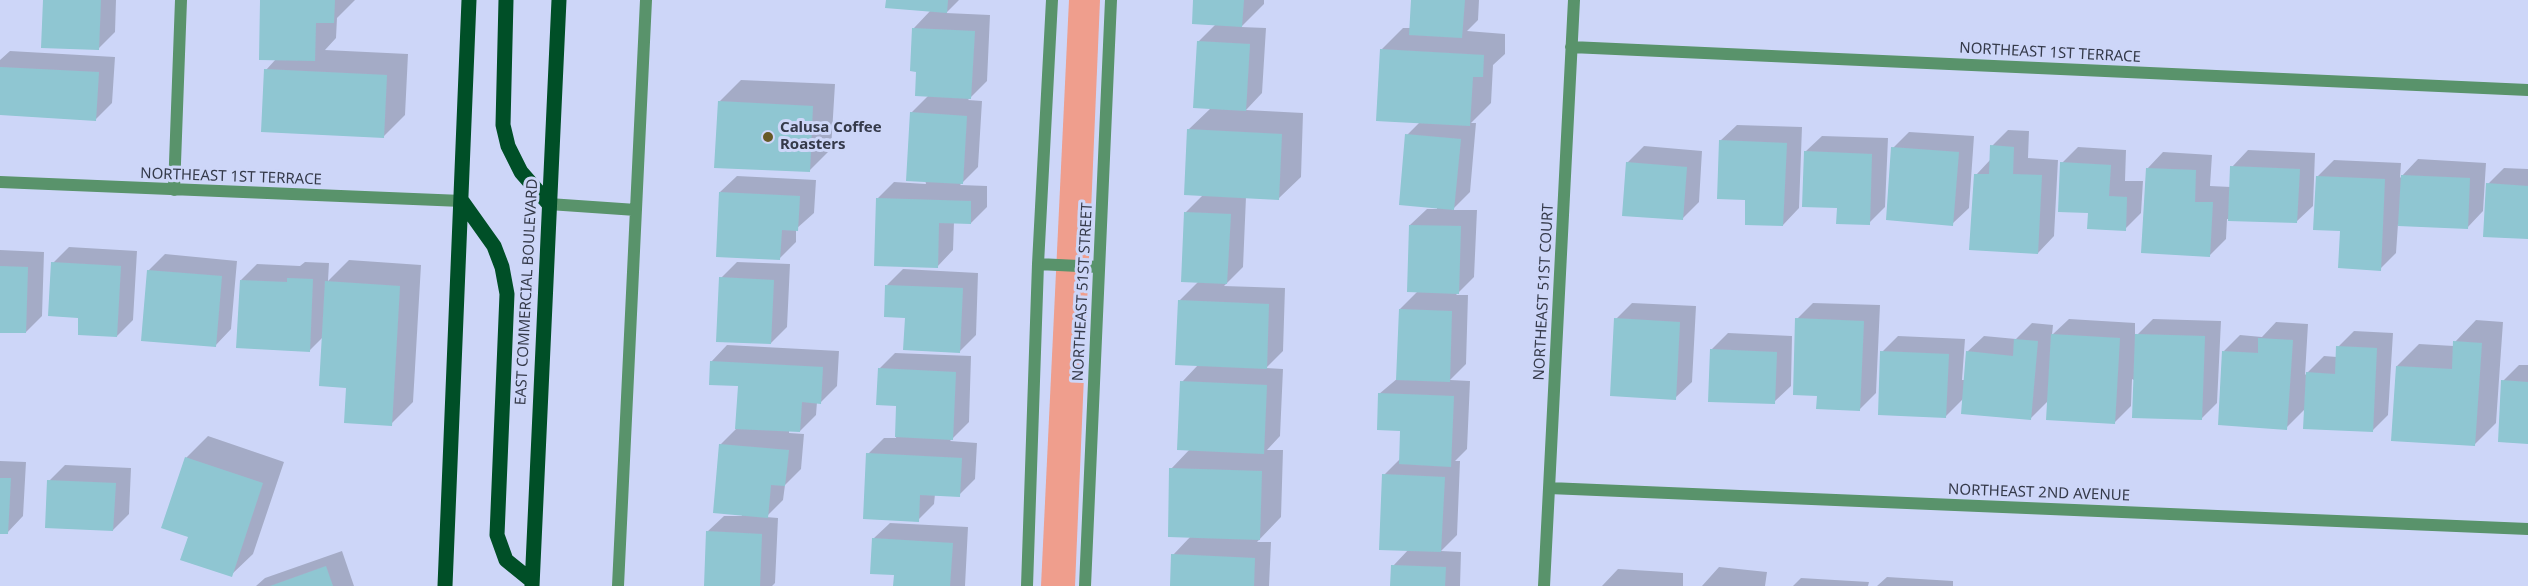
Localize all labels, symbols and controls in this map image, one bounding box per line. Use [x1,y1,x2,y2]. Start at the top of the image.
street label: NORTHEAST 1ST TERRACE [1959,39,2141,67]
place label: Calusa Coffee Roasters [780,119,882,154]
marker: Calusa Coffee Roasters [761,130,775,144]
street label: NORTHEAST 1ST TERRACE [140,165,322,189]
street label: EAST COMMERCIAL BOULEVARD [512,178,542,406]
street label: NORTHEAST 51ST STREET [1069,202,1097,382]
street label: NORTHEAST 51ST COURT [1530,203,1558,381]
street label: NORTHEAST 2ND AVENUE [1948,481,2130,505]

